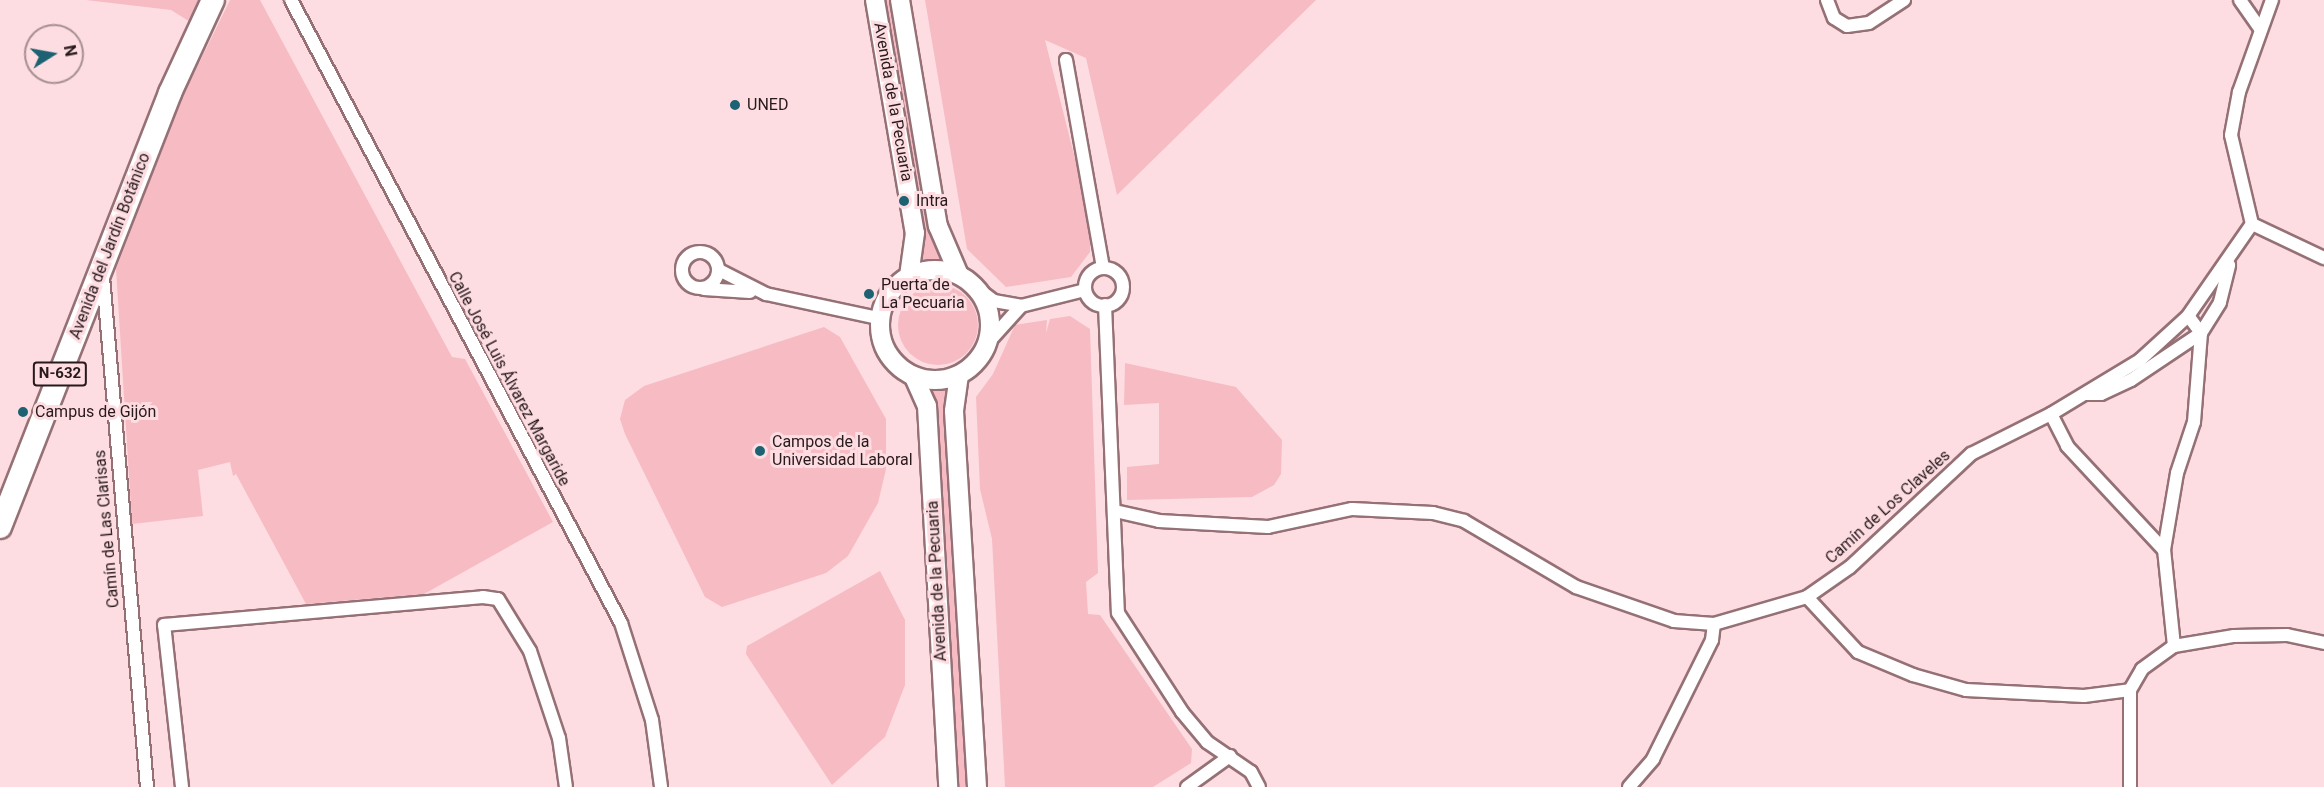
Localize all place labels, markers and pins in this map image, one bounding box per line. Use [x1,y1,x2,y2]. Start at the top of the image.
place label: UNED [747,95,788,115]
marker: UNED [728,98,742,112]
place label: Intra [916,191,948,211]
marker: Intra [897,194,911,208]
place label: Puerta de La Pecuaria [881,275,965,313]
marker: Puerta de La Pecuaria [862,287,876,301]
place label: Campus de Gijón [35,402,156,422]
marker: Campus de Gijón [16,405,30,419]
place label: Campos de la Universidad Laboral [772,432,913,470]
marker: Campos de la Universidad Laboral [753,444,767,458]

